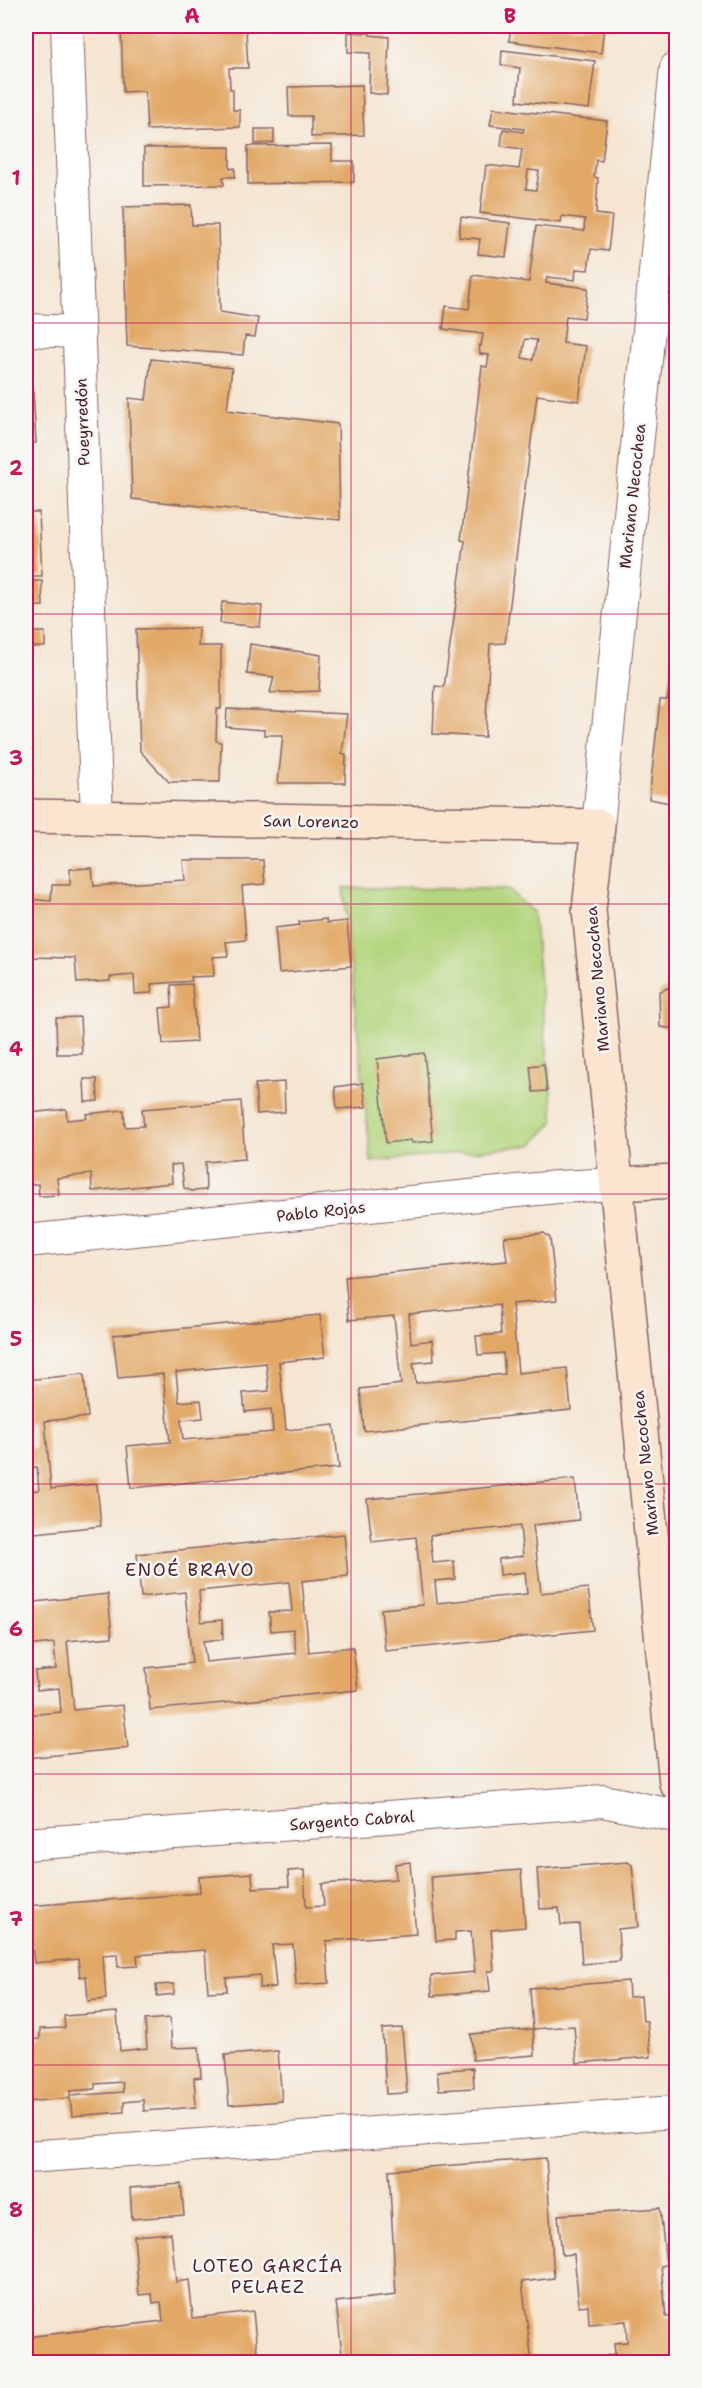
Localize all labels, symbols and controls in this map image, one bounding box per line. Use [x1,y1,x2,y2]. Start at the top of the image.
text: A [184,3,200,29]
text: B [504,3,516,29]
text: 1 [11,165,21,191]
street label: Pueyrredón [70,377,95,466]
street label: Mariano Necochea [614,422,651,570]
text: 2 [9,455,23,481]
text: 3 [9,745,23,771]
street label: San Lorenzo [263,810,359,833]
street label: Mariano Necochea [581,905,614,1053]
text: 4 [9,1036,23,1062]
street label: Pablo Rojas [275,1196,367,1227]
text: 5 [10,1326,22,1352]
street label: Mariano Necochea [627,1389,664,1537]
district label: ENOÉ BRAVO [125,1558,255,1582]
text: 6 [9,1616,23,1642]
street label: Sargento Cabral [289,1806,415,1835]
text: 7 [9,1906,23,1932]
text: 8 [9,2197,23,2223]
district label: LOTEO GARCÍA PELAEZ [192,2254,344,2299]

